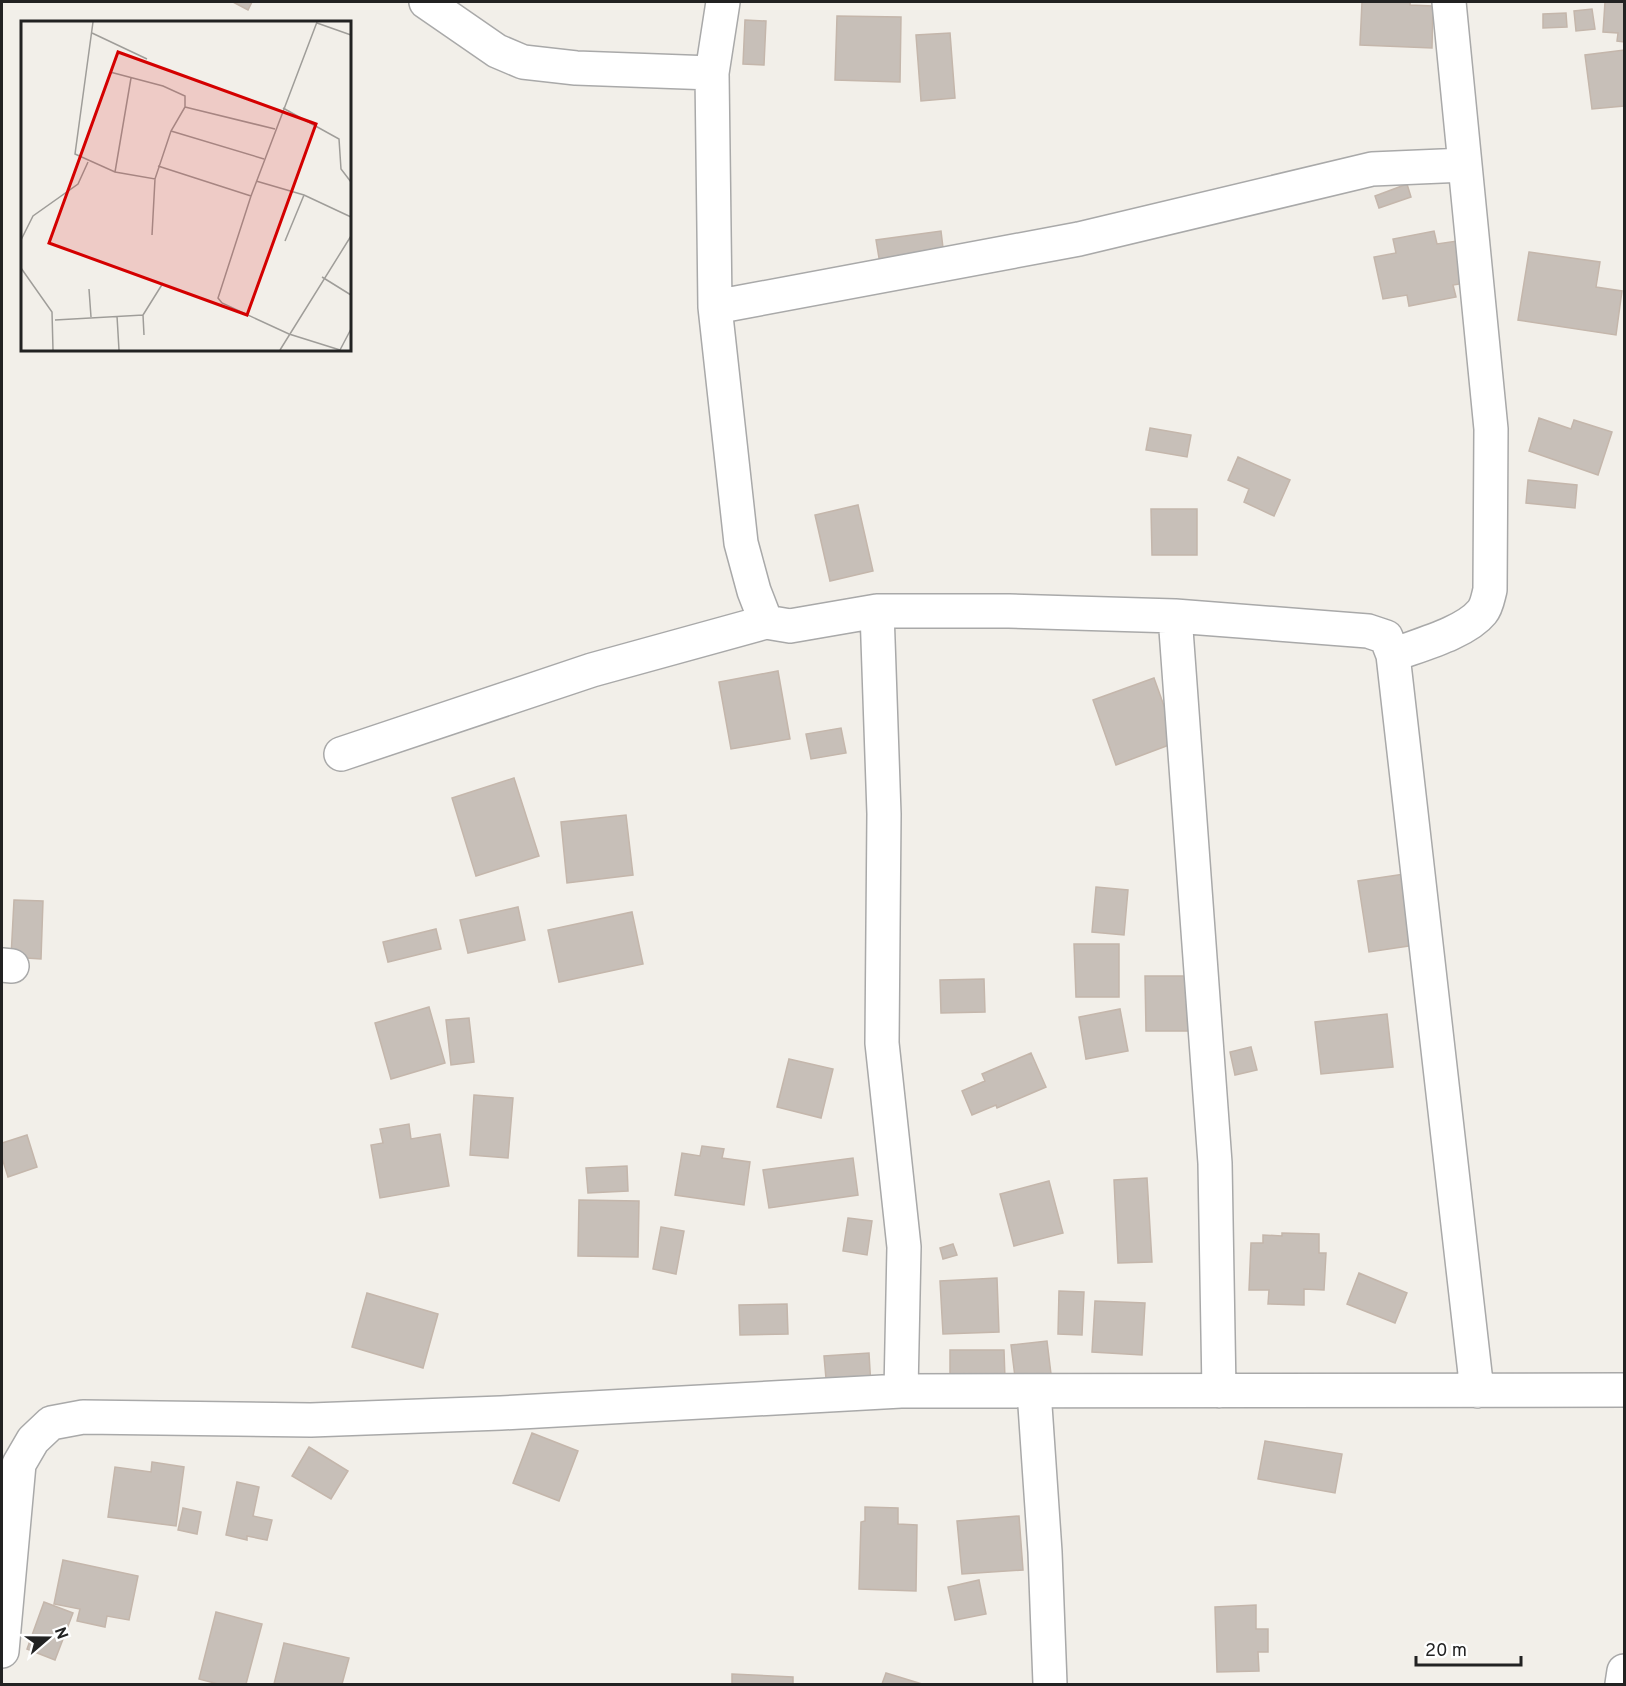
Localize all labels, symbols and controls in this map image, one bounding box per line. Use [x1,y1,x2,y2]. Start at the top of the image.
inset map [21,21,351,351]
north arrow [18,1608,78,1668]
text: N [49,1625,72,1642]
scale bar [1416,1629,1521,1667]
text: 20 m [1425,1640,1467,1663]

